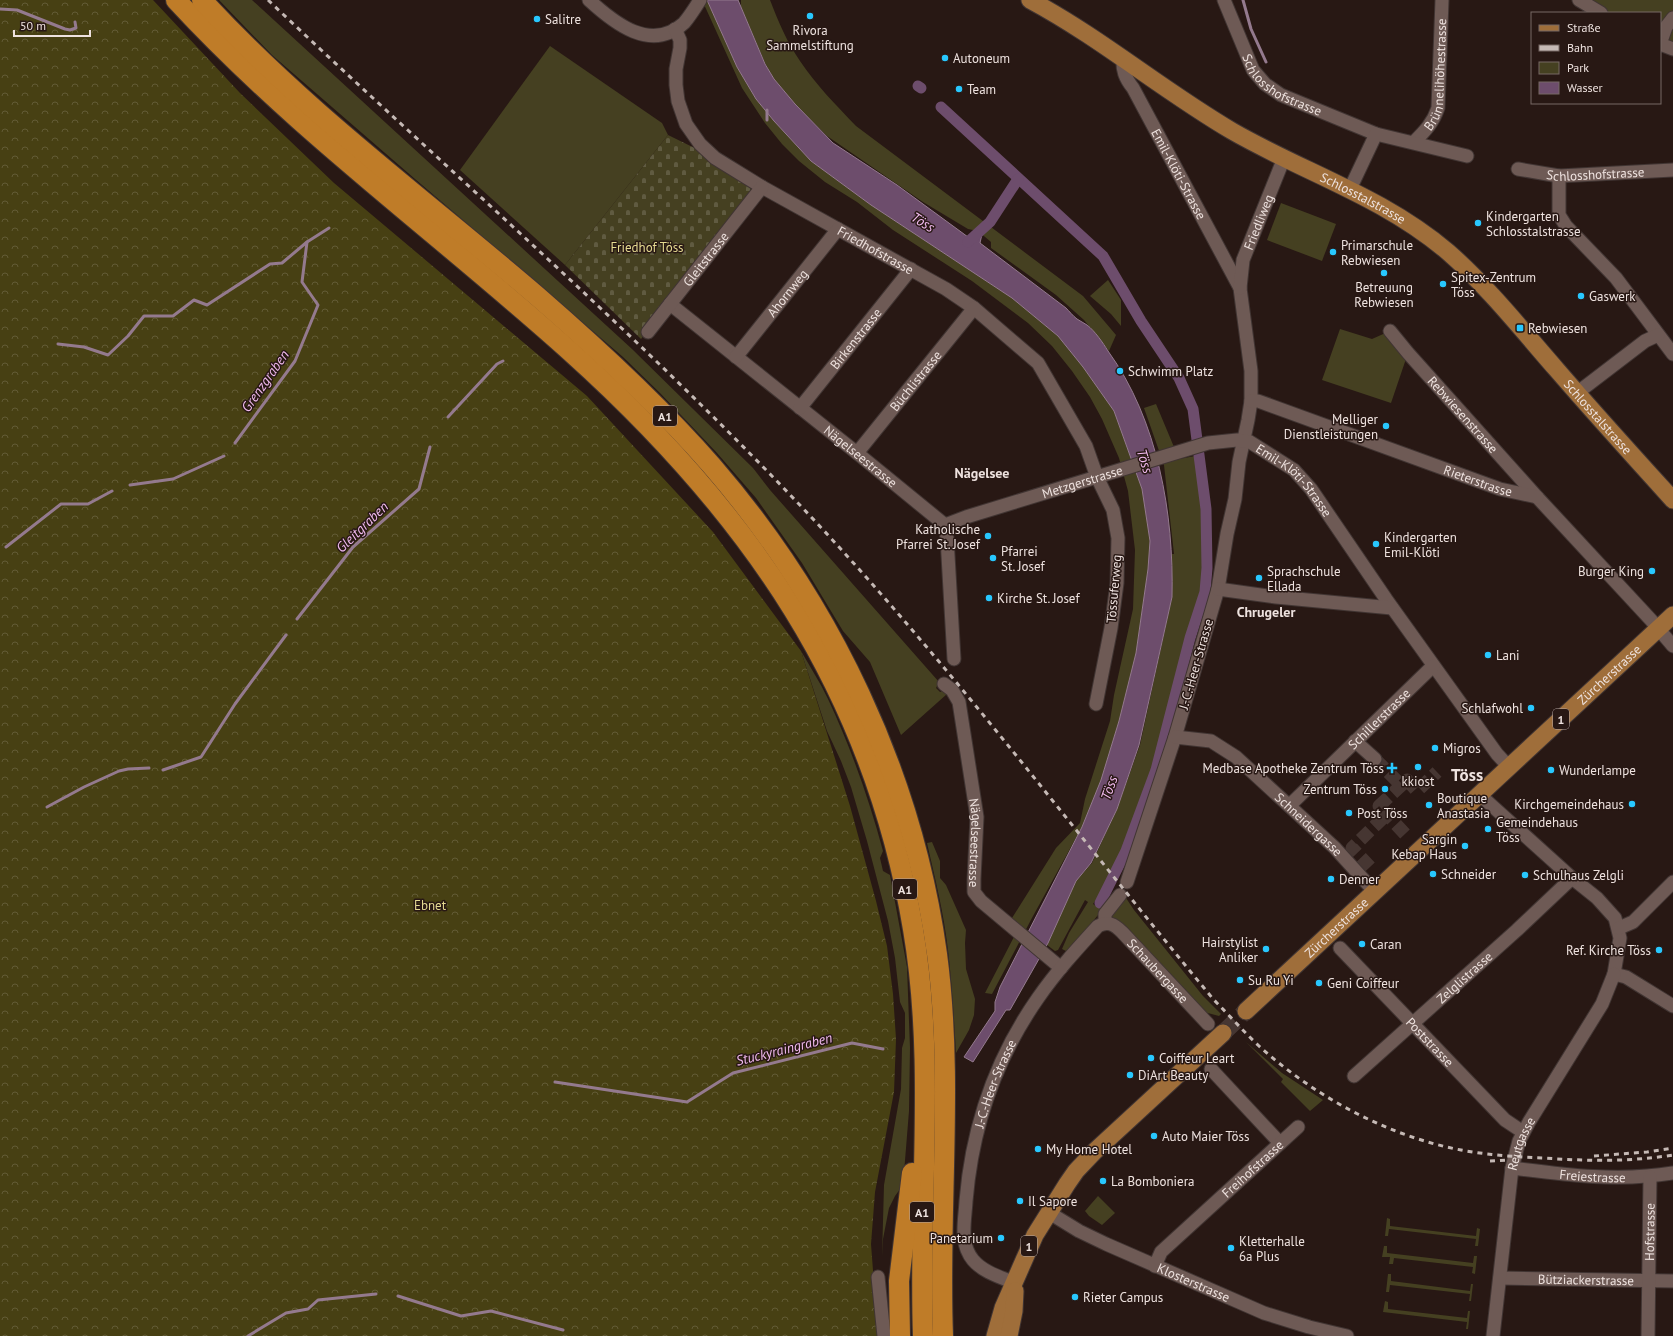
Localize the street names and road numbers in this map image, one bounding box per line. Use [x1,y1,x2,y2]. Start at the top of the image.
street label: Brünnelihöhestrasse [1420,18,1450,134]
street label: Schlosshofstrasse [1239,51,1324,119]
street label: Emil-Klöti-Strasse [1148,126,1210,222]
street label: Schlosshofstrasse [1545,163,1645,184]
street label: Schlosstalstrasse [1317,168,1409,227]
street label: Friedliweg [1239,192,1277,252]
street label: Friedhofstrasse [834,222,917,278]
street label: Gleitstrasse [679,228,732,290]
street label: Ahornweg [763,266,811,320]
street label: Birkenstrasse [826,304,885,373]
street label: Büchlistrasse [886,347,945,414]
street label: Rebwiesenstrasse [1424,372,1502,457]
street label: Schlosstalstrasse [1560,376,1636,458]
road number: A1 [653,406,677,426]
street label: Nägelseestrasse [821,422,901,491]
street label: Emil-Klöti-Strasse [1253,440,1336,520]
street label: Metzgerstrasse [1040,461,1125,502]
street label: Rieterstrasse [1441,461,1514,500]
street label: Tössuferweg [1103,554,1125,624]
street label: J.-C.-Heer-Strasse [1175,617,1217,712]
street label: Zürcherstrasse [1573,641,1644,708]
street label: Schillerstrasse [1344,684,1414,753]
road number: 1 [1553,709,1569,729]
street label: Schneidergasse [1271,789,1346,859]
street label: Nägelseestrasse [965,797,986,887]
road number: A1 [893,879,917,899]
street label: Zürcherstrasse [1301,894,1372,961]
street label: Schaubergasse [1124,935,1192,1007]
street label: Zelglistrasse [1433,948,1496,1007]
street label: Poststrasse [1402,1014,1458,1070]
street label: J.-C.-Heer-Strasse [970,1036,1020,1131]
street label: Reutgasse [1503,1114,1539,1172]
street label: Freihofstrasse [1218,1136,1287,1201]
street label: Freiestrasse [1559,1165,1626,1186]
road number: A1 [910,1202,934,1222]
street label: Hofstrasse [1640,1203,1658,1261]
road number: 1 [1021,1236,1037,1256]
street label: Klosterstrasse [1155,1259,1233,1306]
street label: Bütziackerstrasse [1538,1270,1634,1289]

